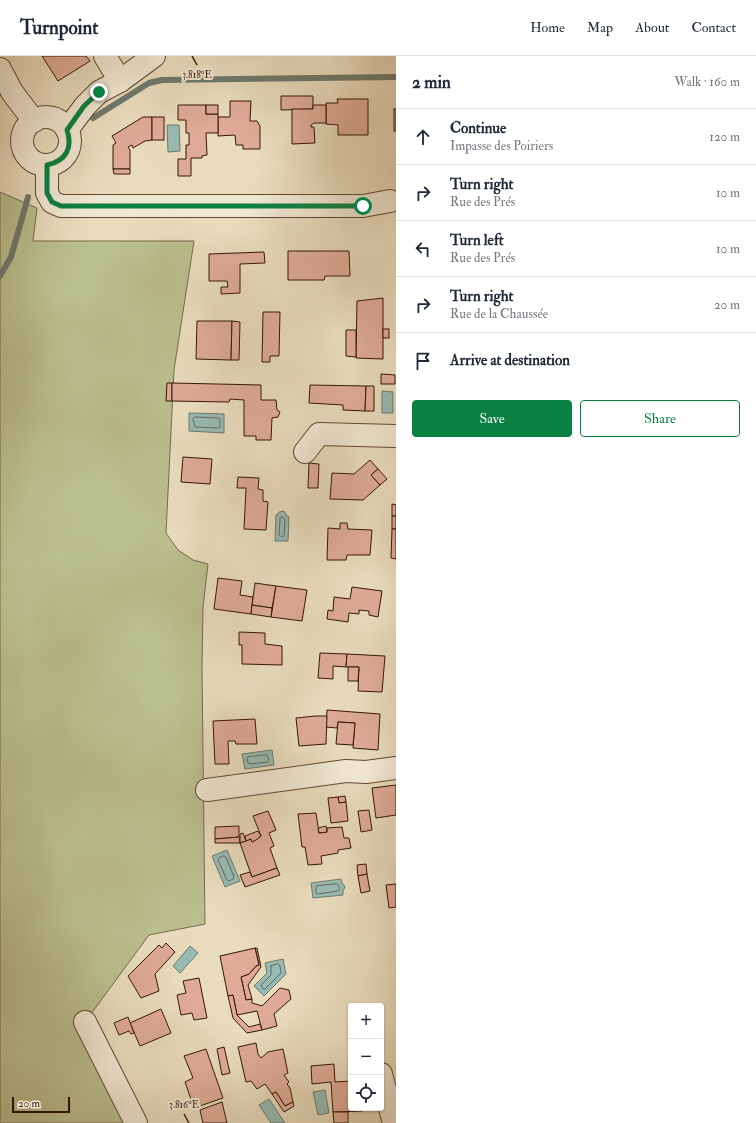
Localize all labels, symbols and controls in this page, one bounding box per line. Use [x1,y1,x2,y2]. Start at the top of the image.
text: Turnpoint [20,16,98,40]
text: Home [530,19,565,36]
text: Map [587,19,613,36]
text: About [635,19,669,36]
text: Contact [691,19,736,36]
text: 3.818°E [182,69,212,81]
text: 2 min [412,72,451,93]
text: Walk · 160 m [674,74,740,90]
route end [90,83,108,101]
text: Continue [450,119,506,138]
icon: ahead [412,126,434,148]
text: 120 m [709,129,740,145]
text: Impasse des Poiriers [450,138,553,154]
text: Turn right [450,175,513,194]
icon: right [412,182,434,204]
text: 10 m [716,185,740,201]
text: Rue des Prés [450,194,515,210]
route start [354,197,372,215]
text: Turn left [450,231,504,250]
icon: left [412,238,434,260]
text: 10 m [716,241,740,257]
text: Rue des Prés [450,250,515,266]
text: Turn right [450,287,513,306]
icon: right [412,294,434,316]
text: 20 m [714,297,740,313]
text: Rue de la Chaussée [450,306,548,322]
icon: arrive [412,350,434,372]
text: Arrive at destination [450,351,570,370]
button: Save [412,400,572,437]
button: Share [580,400,740,437]
map controls [348,1003,384,1111]
button: + [348,1003,384,1039]
button: − [348,1039,384,1075]
button: locate [348,1075,384,1111]
scale bar [12,1095,70,1114]
text: 20 m [18,1097,40,1110]
text: 3.816°E [169,1099,199,1111]

